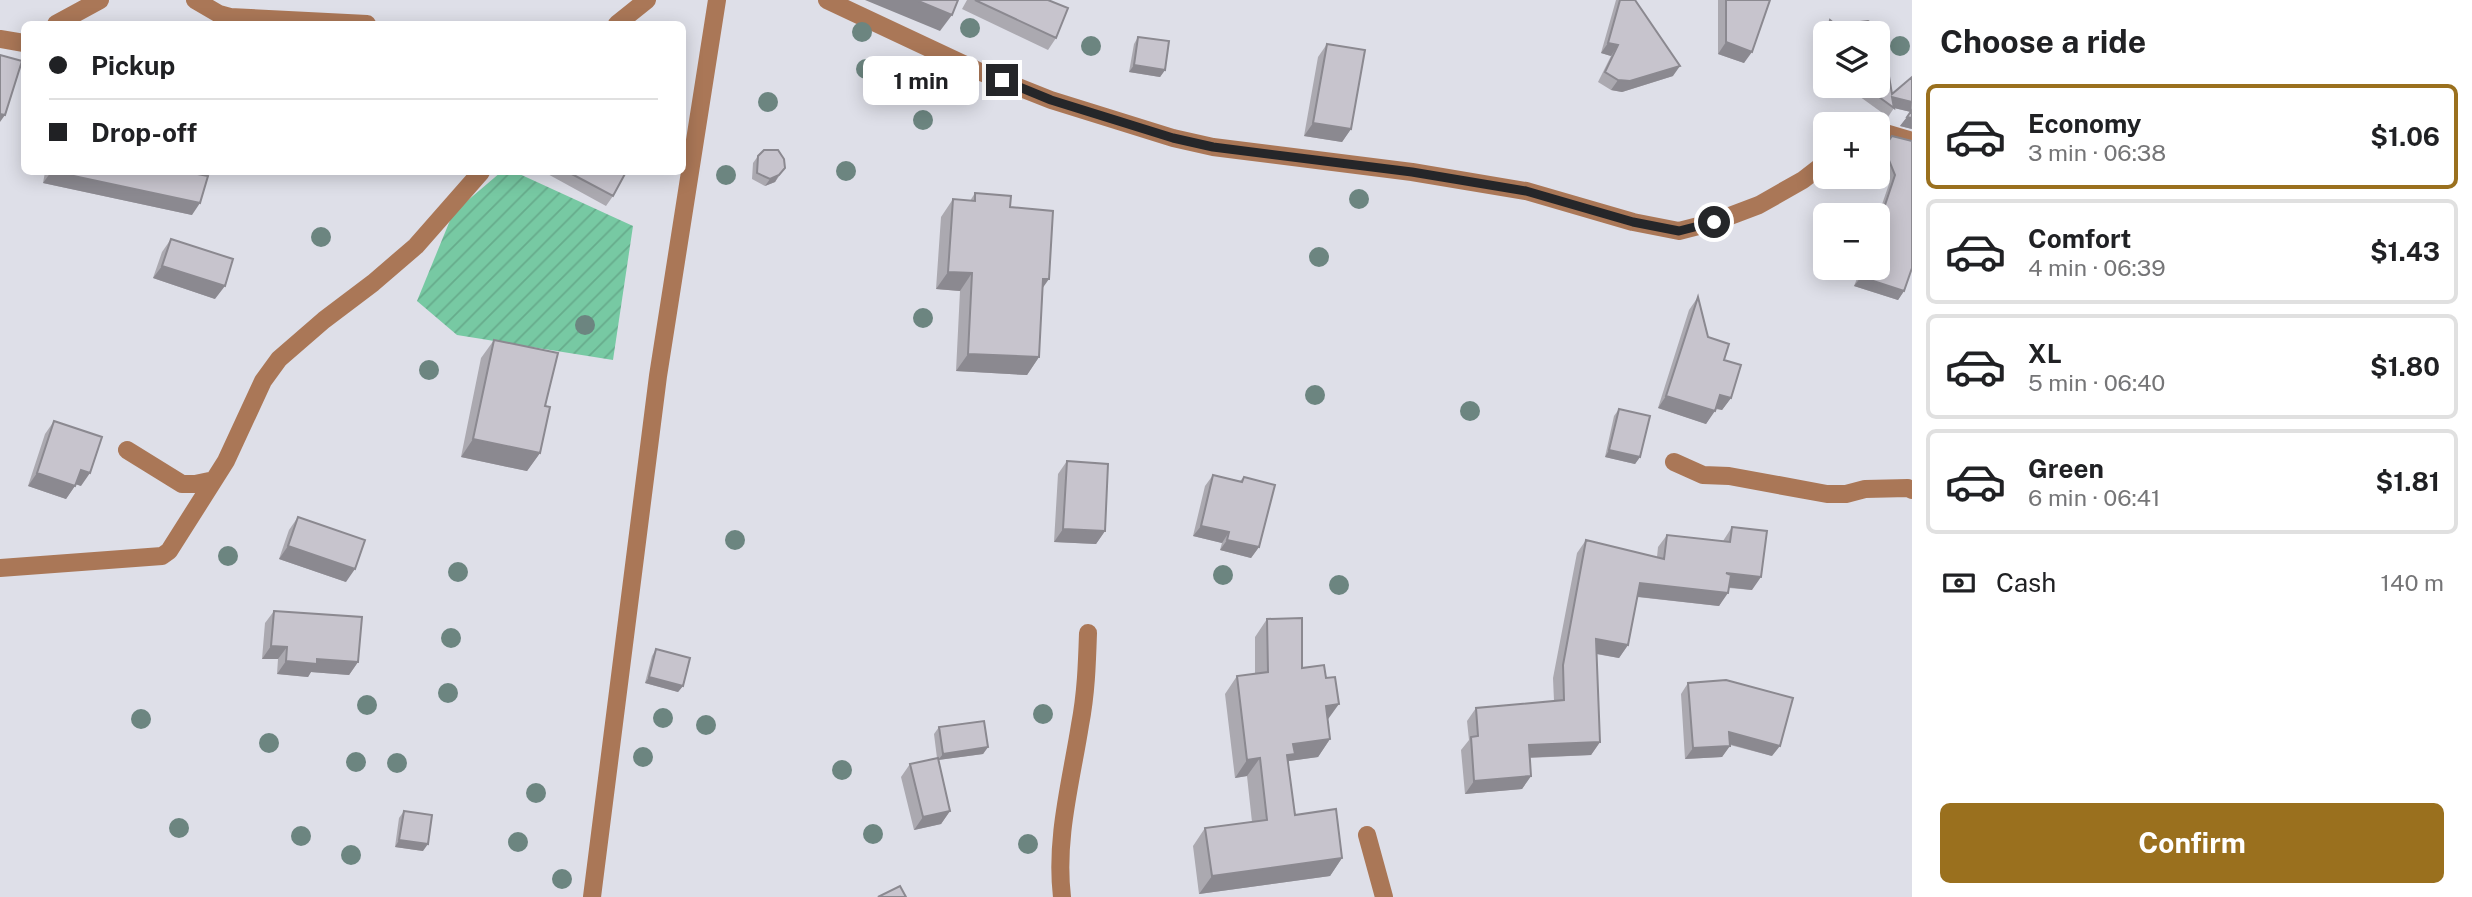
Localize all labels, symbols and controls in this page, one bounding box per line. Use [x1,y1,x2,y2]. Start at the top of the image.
map controls [1813,21,1890,280]
button: layers [1813,21,1890,98]
text: Choose a ride [1940,23,2146,60]
text: Pickup [91,50,175,81]
callout: 1 min [862,56,978,104]
route end [986,64,1018,96]
text: 1 min [893,67,949,94]
icon: car [1944,105,2007,168]
text: Economy [2028,108,2141,139]
button: + [1813,112,1890,189]
text: Drop-off [91,117,197,148]
text: $1.06 [2370,121,2440,152]
text: 3 min · 06:38 [2028,139,2166,166]
button: − [1813,203,1890,280]
route start [1698,206,1730,238]
icon: car [1944,220,2007,283]
text: Comfort [2028,223,2131,254]
text: $1.43 [2370,236,2440,267]
text: 4 min · 06:39 [2028,254,2166,281]
icon: car [1944,335,2007,398]
text: XL [2028,338,2062,369]
text: $1.80 [2370,351,2440,382]
text: 5 min · 06:40 [2028,369,2165,396]
icon: car [1944,450,2007,513]
text: Green [2028,453,2104,484]
text: $1.81 [2376,466,2440,497]
text: 6 min · 06:41 [2028,484,2160,511]
icon: cash [1940,564,1978,602]
text: Cash [1996,567,2056,598]
text: 140 m [2381,569,2444,596]
button: Confirm [1940,803,2444,883]

